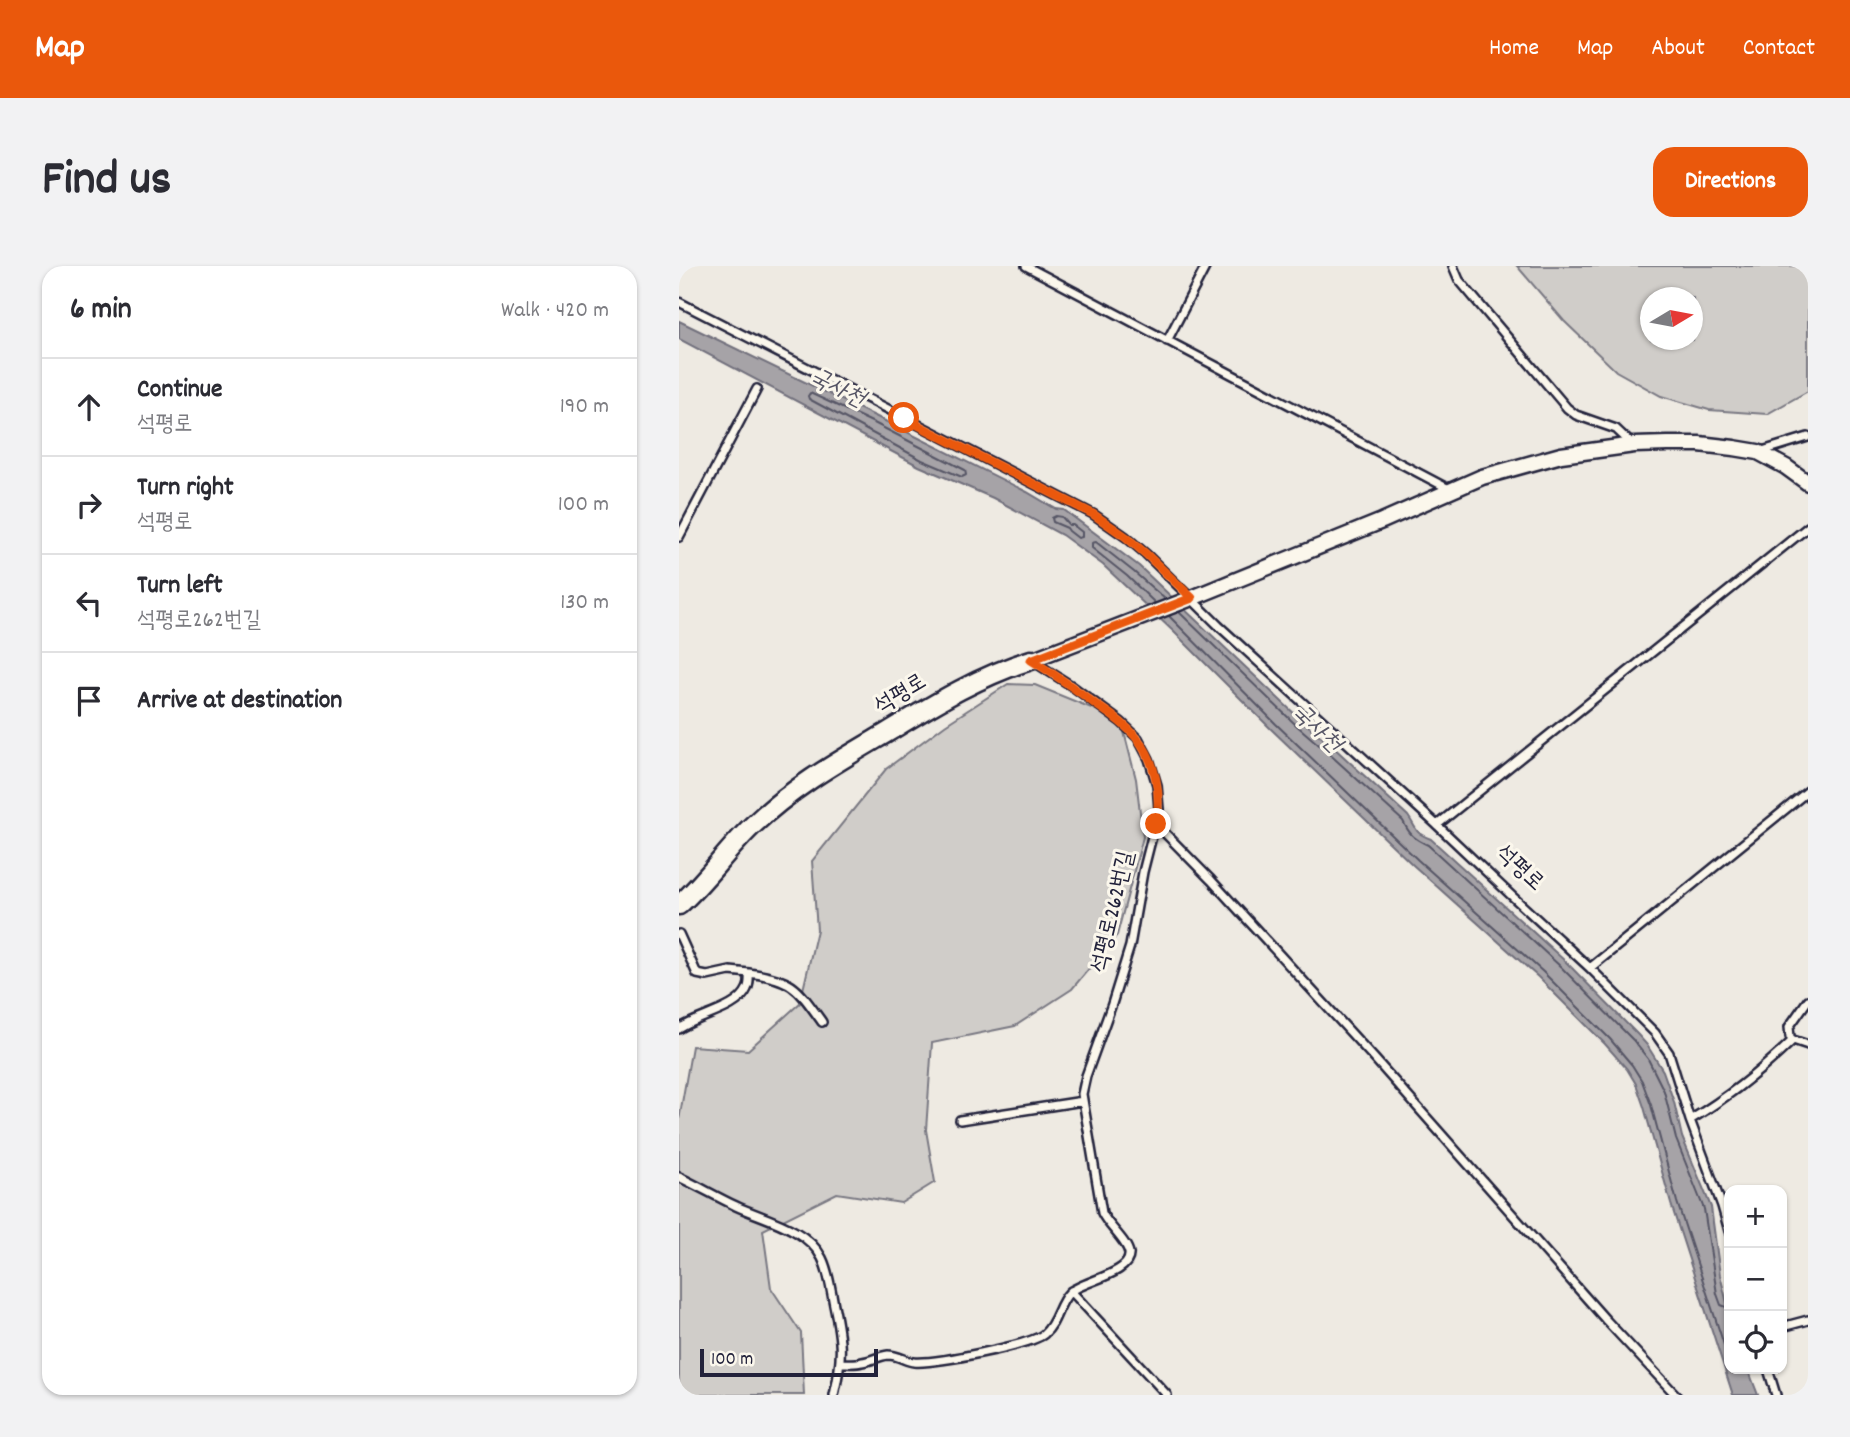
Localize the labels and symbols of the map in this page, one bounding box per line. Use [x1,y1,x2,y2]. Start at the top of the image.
north arrow [1640,287,1703,350]
water label: 국사천 [803,361,873,419]
route start [888,402,919,433]
street label: 석평로 [869,667,933,723]
water label: 국사천 [1283,697,1351,763]
route end [1140,808,1171,839]
street label: 석평로 [1487,838,1551,900]
street label: 석평로262번길 [1084,848,1144,976]
scale bar [700,1346,879,1378]

